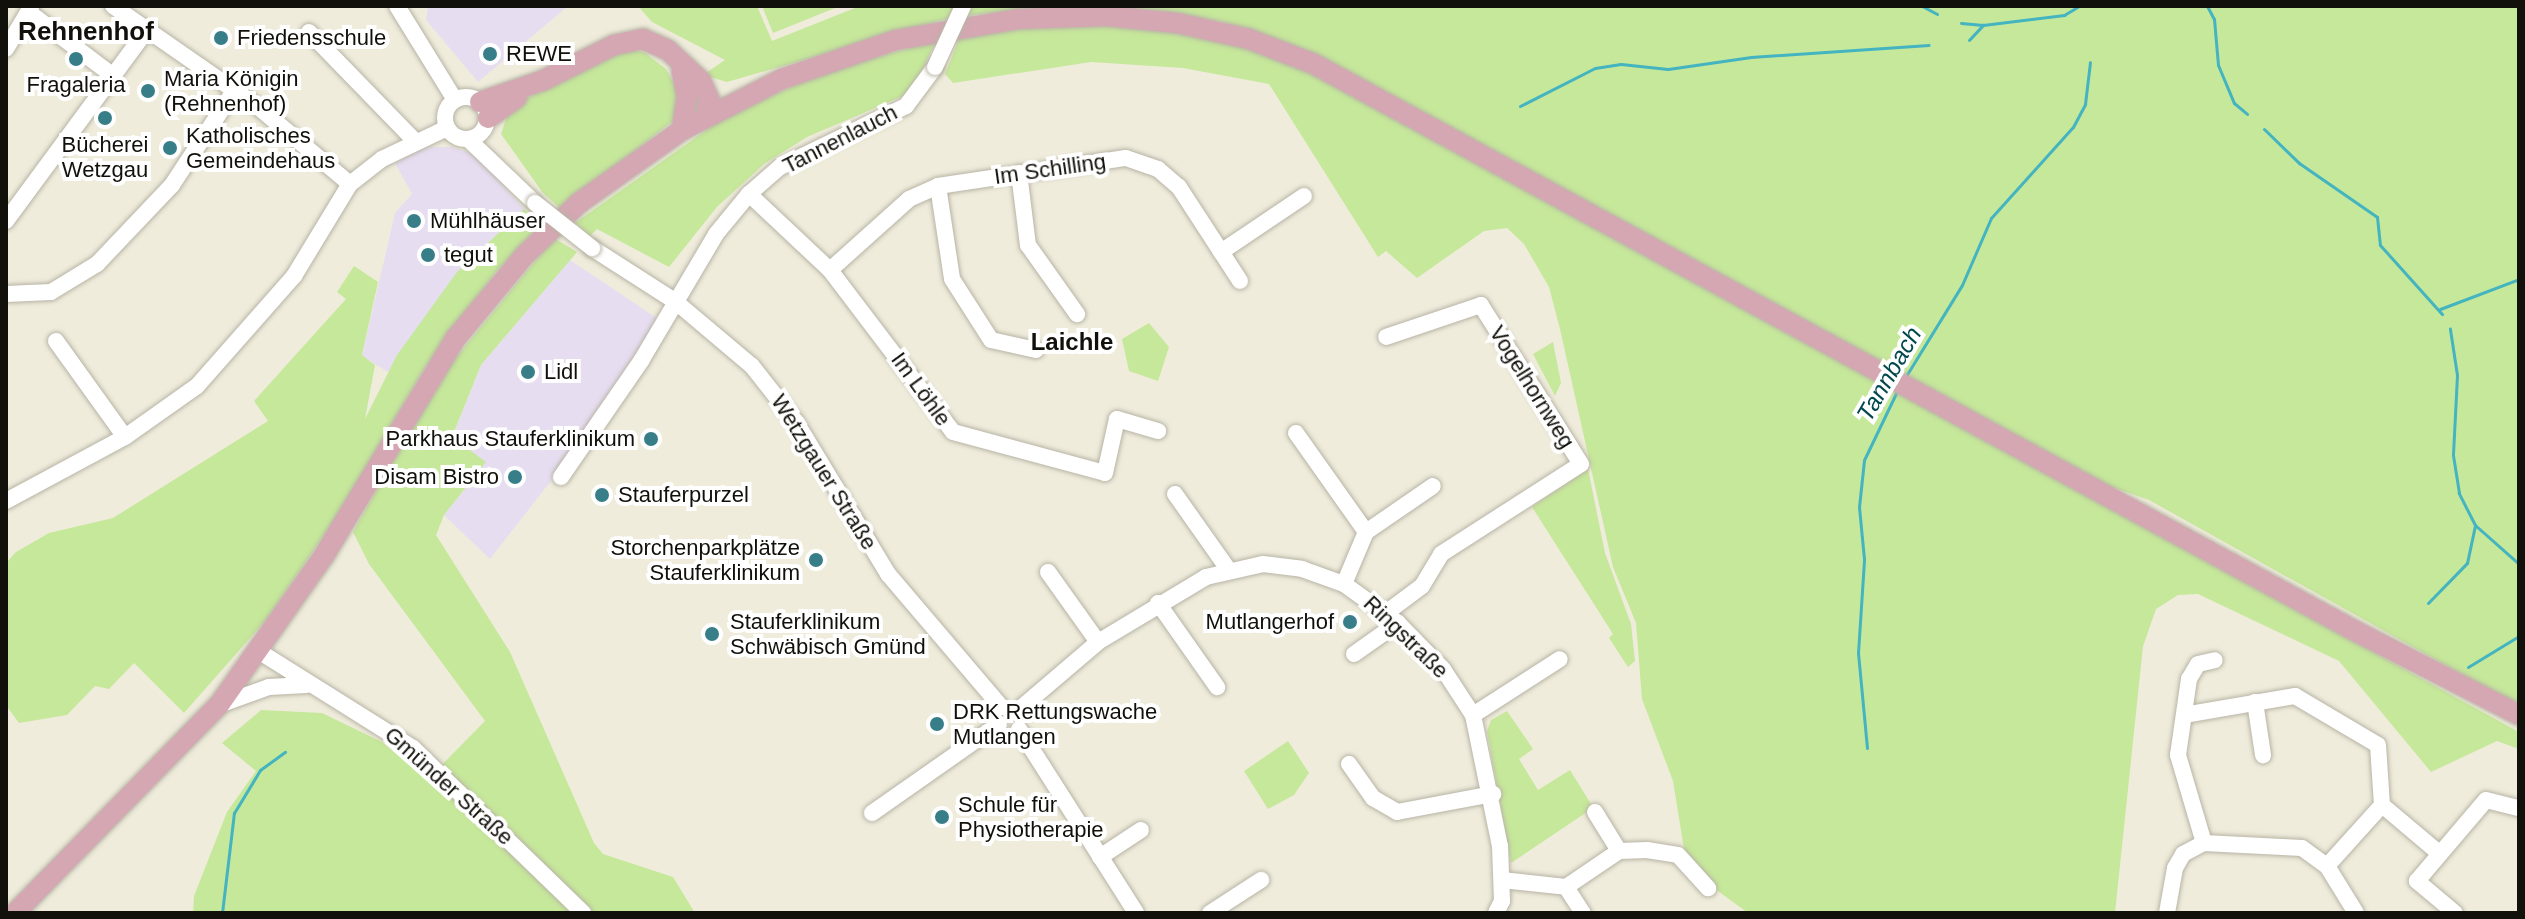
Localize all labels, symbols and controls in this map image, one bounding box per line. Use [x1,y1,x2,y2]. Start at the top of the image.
district label: Rehnenhof [18,16,154,48]
place label: Friedensschule [237,25,386,51]
marker: Friedensschule [212,29,230,47]
place label: REWE [506,41,572,67]
marker: REWE [481,45,499,63]
marker: Fragaleria [67,50,85,68]
place label: Maria Königin (Rehnenhof) [164,65,299,116]
place label: Fragaleria [26,72,126,98]
marker: Maria Königin (Rehnenhof) [139,82,157,100]
street label: Tannenlauch [778,99,902,179]
marker: Bücherei Wetzgau [96,109,114,127]
place label: Katholisches Gemeindehaus [186,122,335,174]
place label: Bücherei Wetzgau [62,131,148,182]
marker: Katholisches Gemeindehaus [161,139,179,157]
street label: Im Schilling [992,148,1108,190]
place label: Mühlhäuser [430,208,545,234]
marker: Mühlhäuser [405,212,423,230]
place label: tegut [444,242,493,268]
marker: tegut [419,246,437,264]
street label: Vogelhornweg [1484,321,1580,453]
water label: Tannbach [1850,322,1928,426]
district label: Laichle [1031,328,1113,356]
street label: Im Löhle [886,347,956,431]
place label: Lidl [544,359,578,385]
marker: Lidl [519,363,537,381]
street label: Wetzgauer Straße [766,389,882,555]
place label: Parkhaus Stauferklinikum [386,426,635,452]
marker: Parkhaus Stauferklinikum [642,430,660,448]
place label: Disam Bistro [374,464,499,490]
marker: Disam Bistro [506,468,524,486]
place label: Stauferpurzel [618,482,749,508]
marker: Stauferpurzel [593,486,611,504]
place label: Storchenparkplätze Stauferklinikum [610,534,800,586]
marker: Storchenparkplätze Stauferklinikum [807,551,825,569]
street label: Ringstraße [1358,590,1454,684]
place label: Stauferklinikum Schwäbisch Gmünd [730,608,926,660]
place label: Mutlangerhof [1206,609,1334,635]
marker: Mutlangerhof [1341,613,1359,631]
marker: Stauferklinikum Schwäbisch Gmünd [701,623,723,645]
place label: DRK Rettungswache Mutlangen [953,698,1157,750]
marker: DRK Rettungswache Mutlangen [928,715,946,733]
street label: Gmünder Straße [379,721,519,851]
place label: Schule für Physiotherapie [958,791,1104,842]
marker: Schule für Physiotherapie [933,808,951,826]

